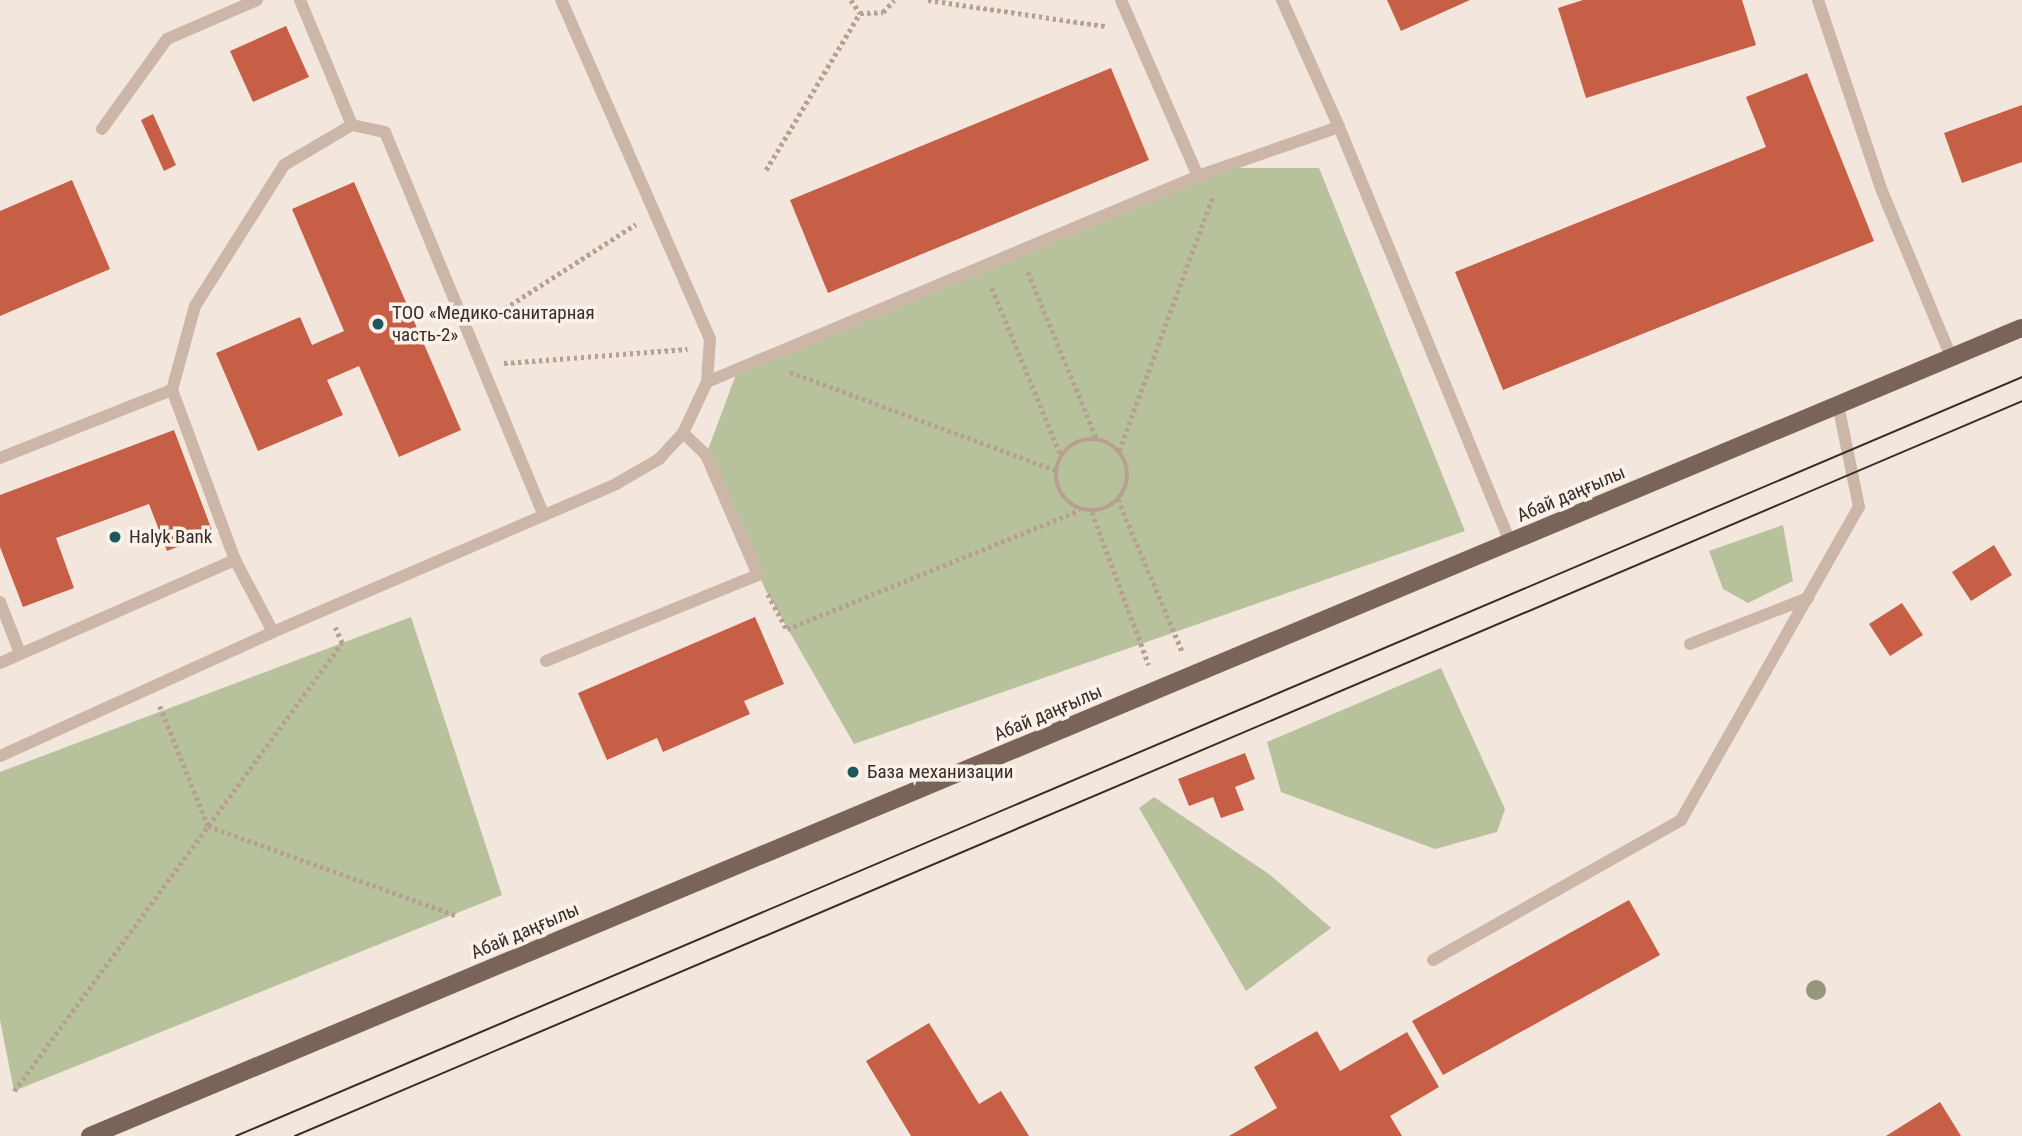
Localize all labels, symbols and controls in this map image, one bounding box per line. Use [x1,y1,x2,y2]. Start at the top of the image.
place label: ТОО «Медико-санитарная часть-2» [392,302,595,346]
marker: ТОО «Медико-санитарная часть-2» [370,316,386,332]
street label: Абай даңғылы [1513,461,1629,527]
place label: Halyk Bank [129,526,212,548]
marker: Halyk Bank [107,529,123,545]
street label: Абай даңғылы [990,680,1106,746]
place label: База механизации [867,761,1013,783]
marker: База механизации [845,764,861,780]
street label: Абай даңғылы [467,898,583,964]

